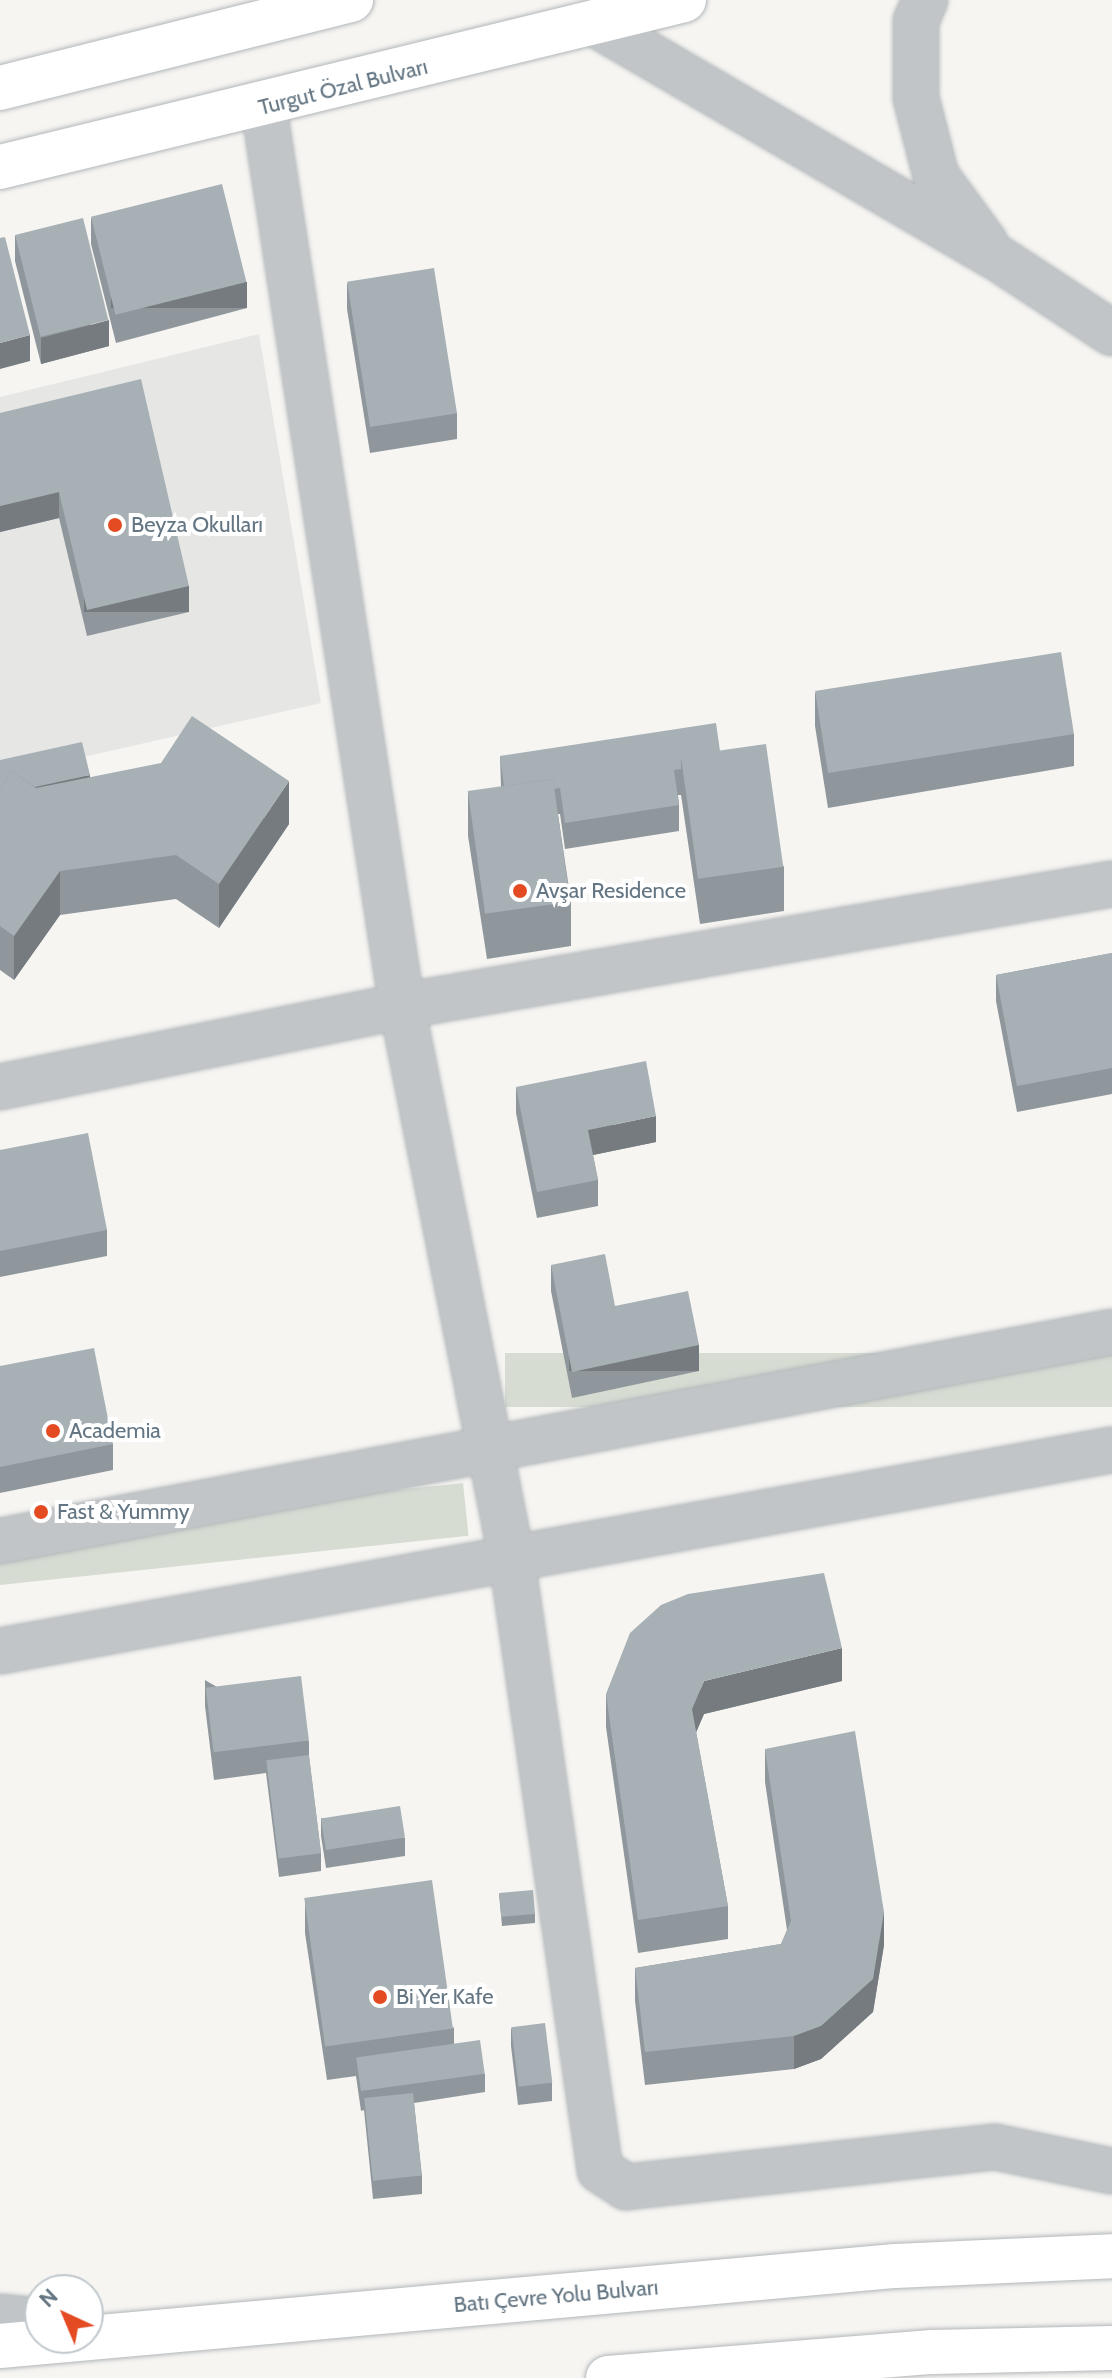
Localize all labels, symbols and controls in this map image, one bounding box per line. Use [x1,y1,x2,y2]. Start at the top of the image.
street label: Turgut Özal Bulvarı [256,53,430,121]
place label: Beyza Okulları [131,512,263,538]
marker: Beyza Okulları [106,516,124,534]
place label: Avşar Residence [536,878,686,904]
marker: Avşar Residence [511,882,529,900]
place label: Academia [69,1418,161,1444]
marker: Academia [44,1422,62,1440]
place label: Fast & Yummy [57,1499,190,1525]
marker: Fast & Yummy [32,1503,50,1521]
place label: Bi Yer Kafe [396,1984,494,2010]
marker: Bi Yer Kafe [371,1988,389,2006]
north arrow [24,2274,104,2354]
street label: Batı Çevre Yolu Bulvarı [453,2274,659,2318]
text: N [33,2283,63,2313]

